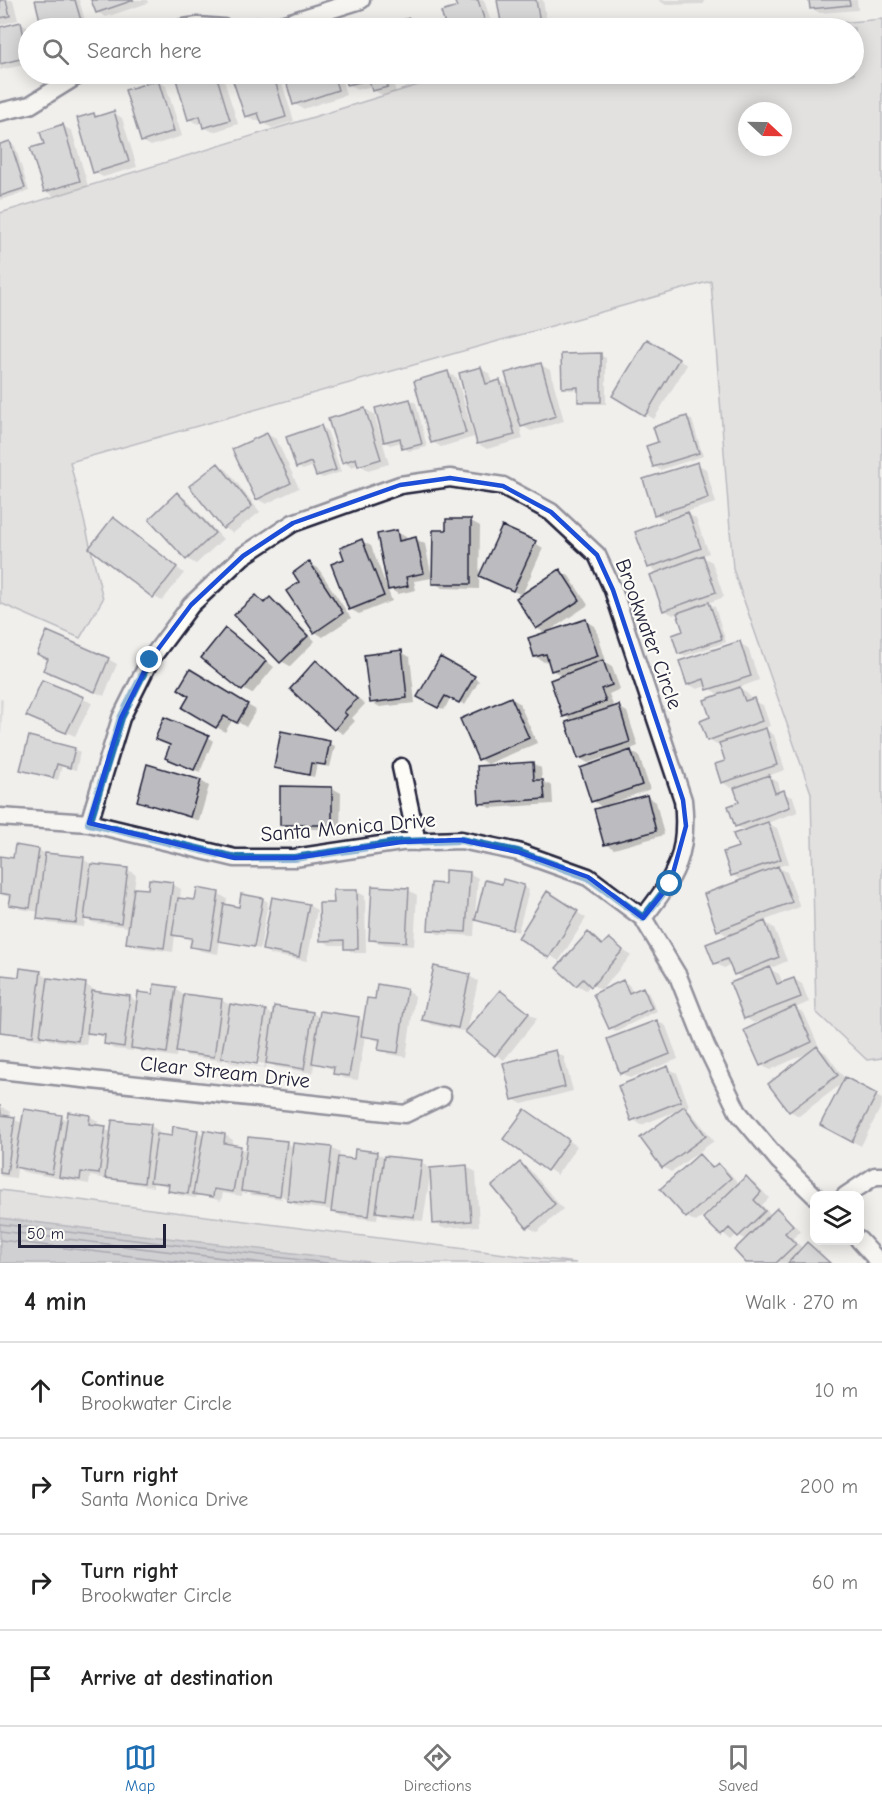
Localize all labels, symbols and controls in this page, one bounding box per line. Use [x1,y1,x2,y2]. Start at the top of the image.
search box [18,18,864,84]
icon: search [39,35,72,68]
text: Search here [87,38,202,64]
north arrow [738,102,792,156]
street label: Brookwater Circle [611,556,687,712]
route end [136,646,162,672]
street label: Santa Monica Drive [260,807,436,847]
route start [656,870,682,896]
street label: Clear Stream Drive [139,1051,311,1093]
map controls [810,1191,864,1245]
button: layers [810,1191,864,1245]
scale bar [18,1221,166,1248]
text: 50 m [27,1225,64,1243]
text: 4 min [24,1287,87,1317]
text: Walk · 270 m [745,1291,858,1314]
text: Continue [81,1366,164,1392]
icon: ahead [24,1374,57,1407]
text: 10 m [815,1379,858,1402]
text: Brookwater Circle [81,1392,232,1415]
text: Turn right [81,1462,178,1488]
icon: right [24,1470,57,1503]
text: 200 m [800,1475,858,1498]
text: Santa Monica Drive [81,1488,248,1511]
text: Turn right [81,1558,178,1584]
icon: right [24,1566,57,1599]
text: 60 m [812,1571,858,1594]
text: Brookwater Circle [81,1584,232,1607]
icon: arrive [24,1662,57,1695]
text: Arrive at destination [81,1665,273,1691]
tab: Map [124,1741,157,1795]
tab: Directions [404,1741,471,1795]
tab: Saved [718,1741,758,1795]

